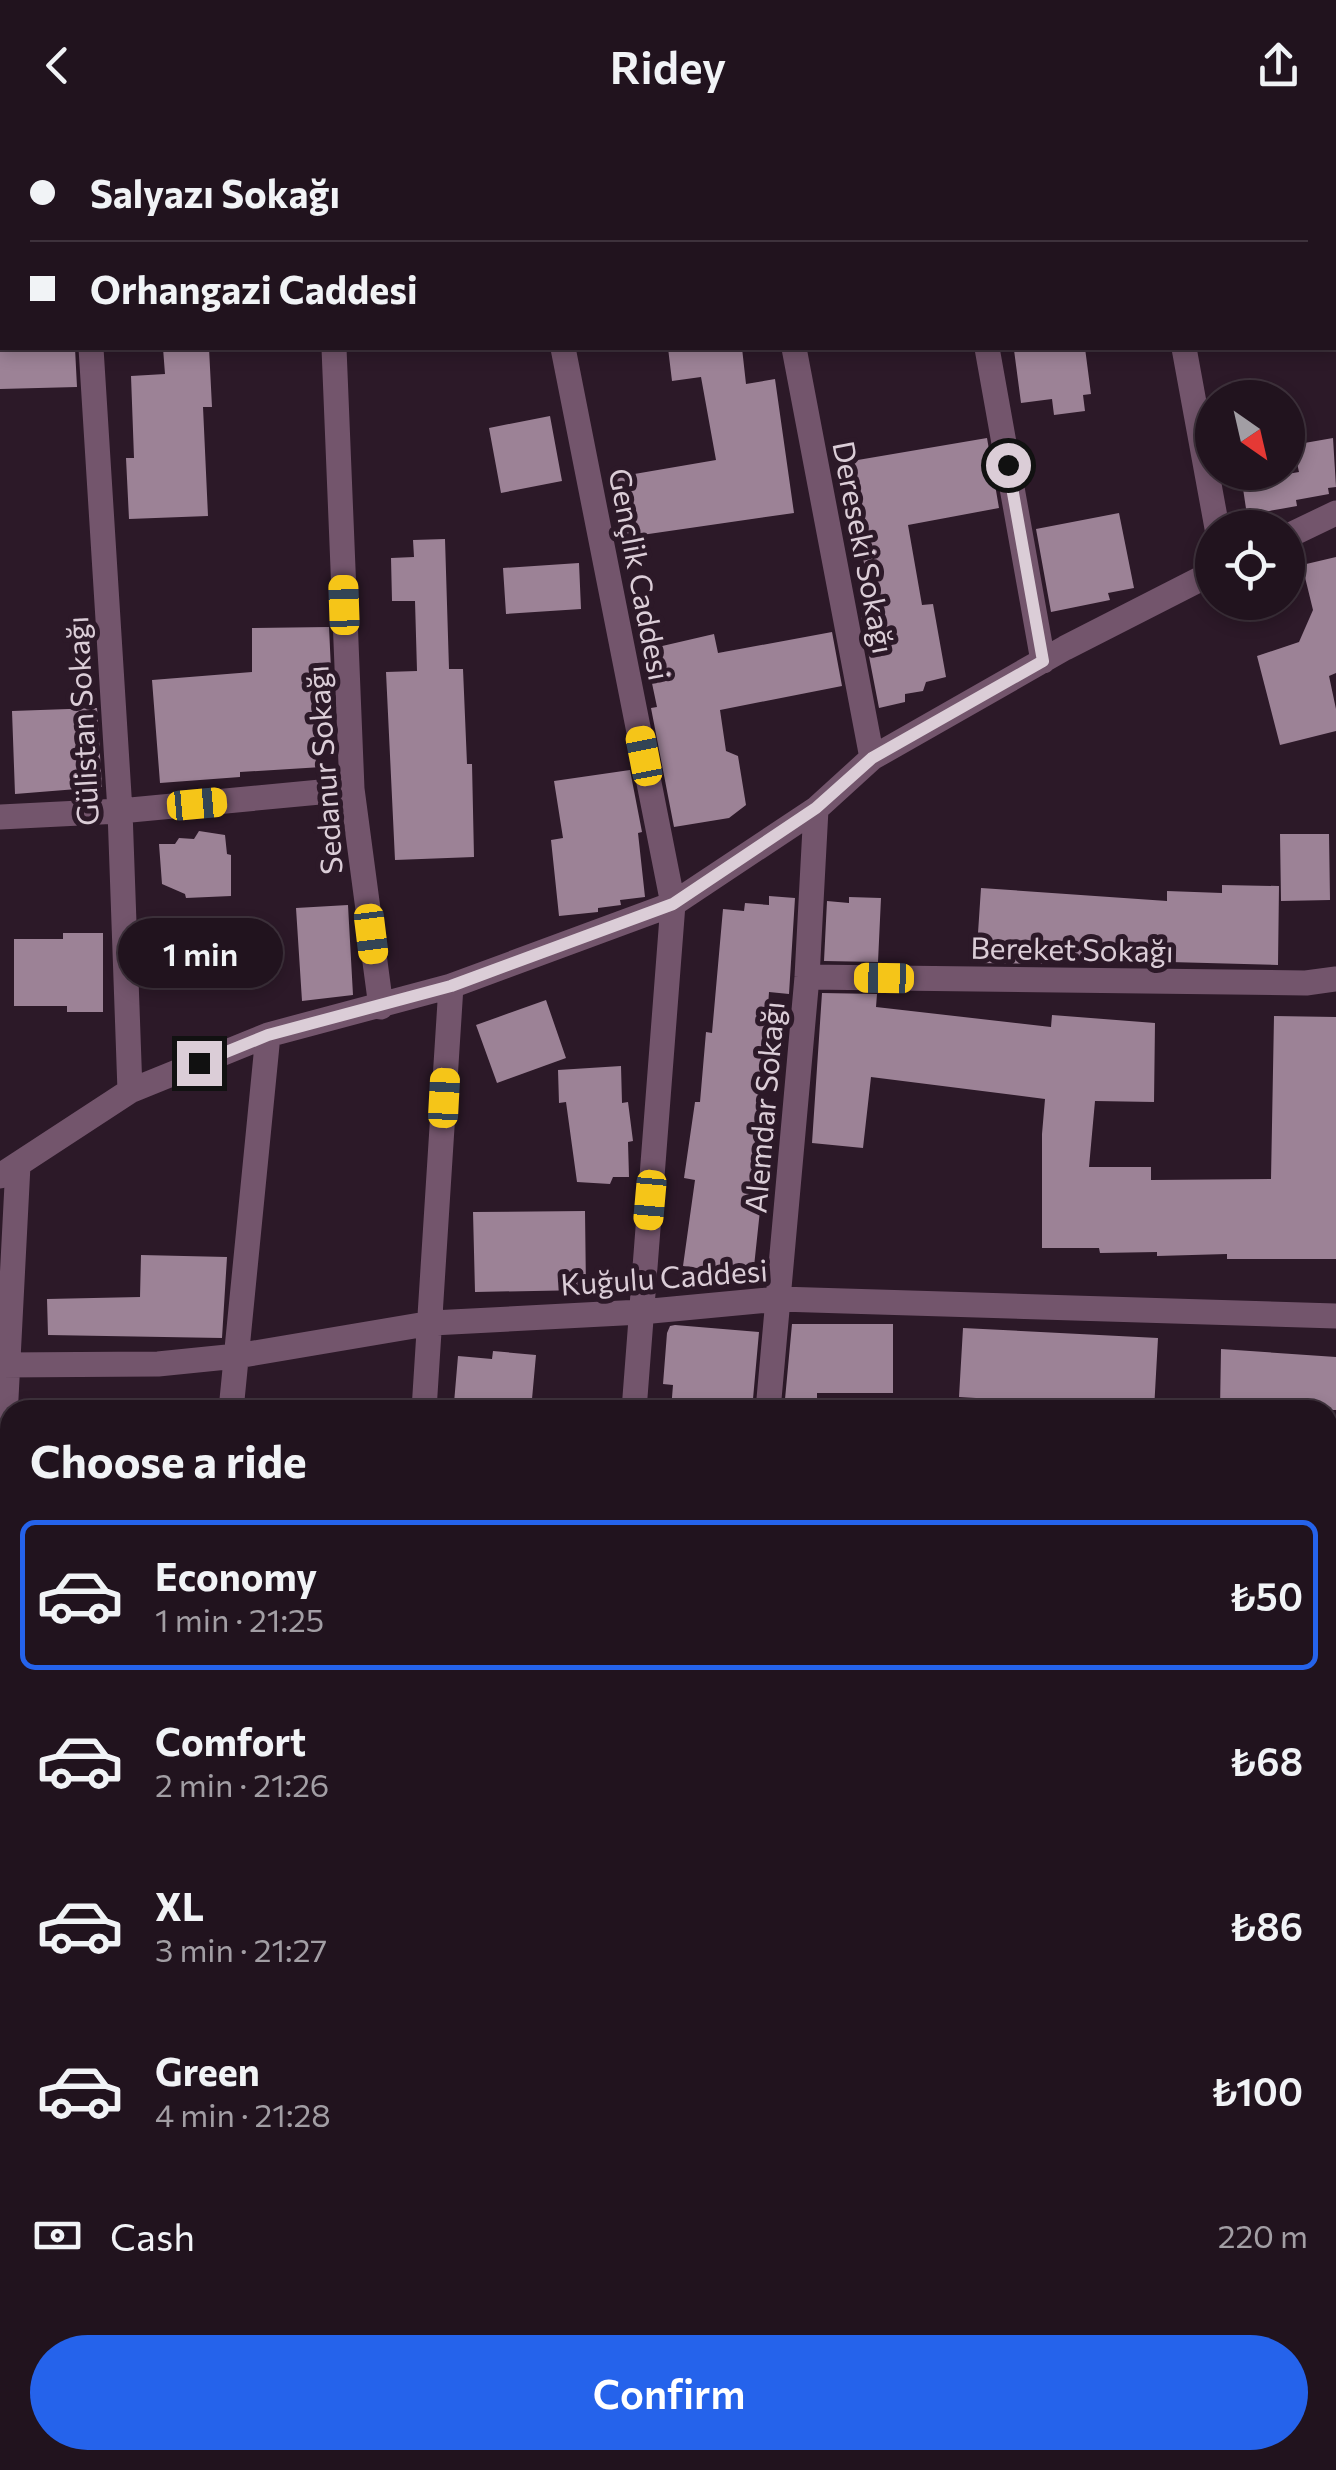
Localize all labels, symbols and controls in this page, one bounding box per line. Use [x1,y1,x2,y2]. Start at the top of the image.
icon: back [30,38,85,93]
text: Ridey [610,38,726,93]
icon: share [1251,38,1306,93]
text: Salyazı Sokağı [90,169,340,216]
text: Orhangazi Caddesi [90,265,418,312]
north arrow [1195,380,1305,490]
map controls [1195,380,1305,620]
street label: Dereseki Sokağı [826,438,904,656]
route start [986,443,1031,488]
street label: Gençlik Caddesi [602,465,680,683]
button: locate [1195,510,1305,620]
car [328,574,360,636]
street label: Gülistan Sokağı [57,615,105,827]
street label: Sedanur Sokağı [297,664,349,876]
car [624,724,664,788]
car [166,786,228,822]
car [352,902,390,966]
callout: 1 min [116,918,282,988]
street label: Bereket Sokağı [970,928,1174,968]
text: 1 min [163,933,238,973]
car [854,962,914,994]
street label: Alemdar Sokağı [735,1000,791,1214]
route end [177,1041,222,1086]
car [427,1067,461,1129]
car [632,1169,668,1231]
street label: Kuğulu Caddesi [559,1250,769,1302]
text: Choose a ride [30,1432,307,1487]
icon: car [35,1550,125,1640]
text: Economy [155,1552,317,1599]
text: ₺50 [1229,1572,1303,1619]
text: 1 min · 21:25 [155,1599,324,1639]
icon: car [35,1715,125,1805]
text: Comfort [155,1717,306,1764]
text: ₺68 [1229,1737,1303,1784]
text: 2 min · 21:26 [155,1764,329,1804]
icon: car [35,1880,125,1970]
text: XL [155,1882,204,1929]
text: ₺86 [1229,1902,1303,1949]
text: 3 min · 21:27 [155,1929,327,1969]
icon: car [35,2045,125,2135]
text: Green [155,2047,260,2094]
text: ₺100 [1211,2067,1303,2114]
text: 4 min · 21:28 [155,2094,331,2134]
icon: cash [30,2208,85,2263]
text: Cash [110,2212,195,2259]
text: 220 m [1218,2215,1308,2255]
button: Confirm [30,2335,1308,2450]

